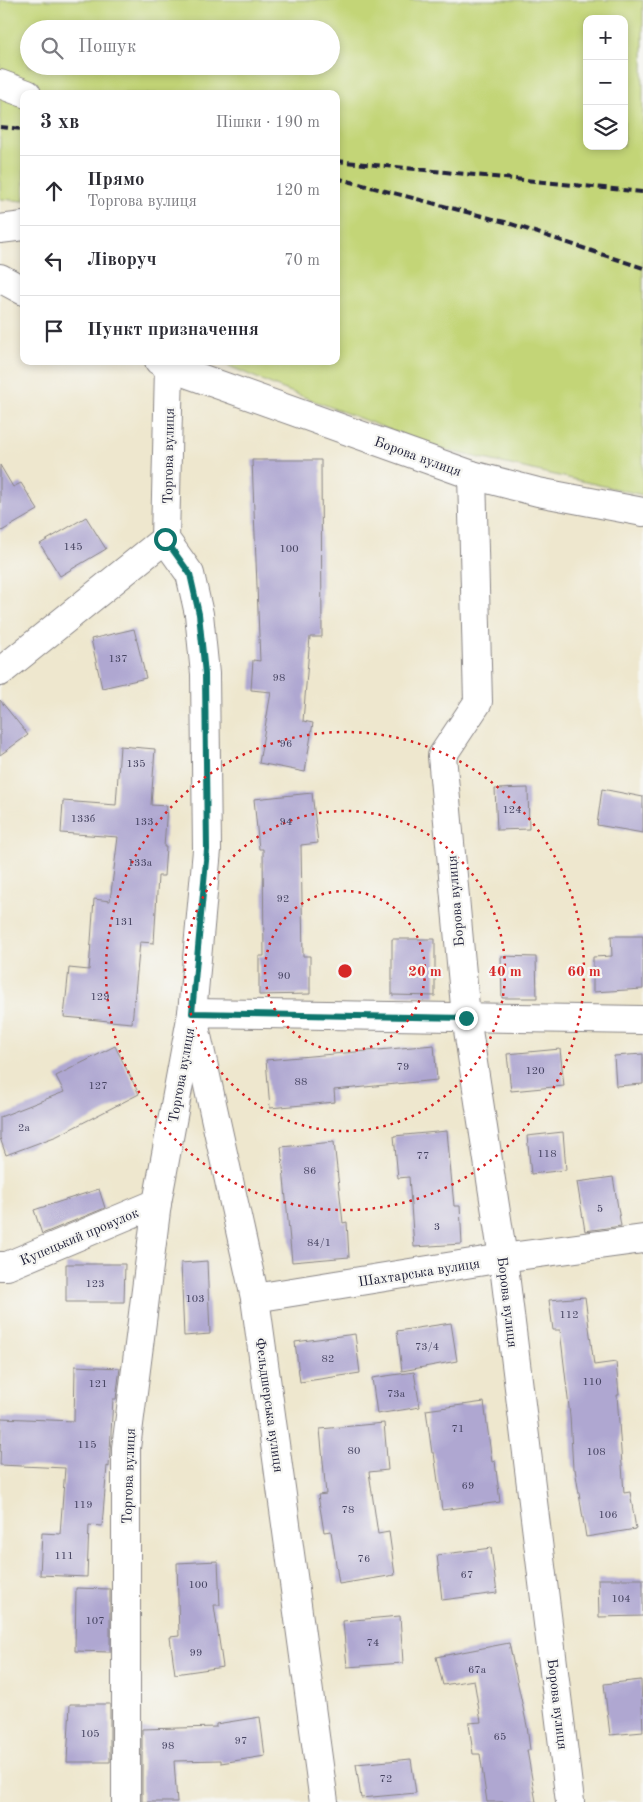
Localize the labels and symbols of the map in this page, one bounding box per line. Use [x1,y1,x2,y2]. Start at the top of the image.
street label: Торгова вулиця [161,408,177,504]
street label: Борова вулиця [372,435,463,479]
route start [154,528,177,551]
house number: 145 [63,542,83,553]
house number: 100 [279,544,299,555]
house number: 137 [108,654,128,665]
house number: 98 [273,673,285,684]
house number: 96 [280,739,292,750]
house number: 135 [126,759,146,770]
house number: 124 [502,805,522,816]
house number: 133б [71,814,95,825]
house number: 133 [134,817,154,828]
house number: 94 [280,817,292,828]
street label: Борова вулиця [445,855,467,947]
house number: 133а [128,858,153,869]
house number: 92 [277,894,289,905]
house number: 131 [114,917,134,928]
centre of rings [336,962,354,980]
text: 20 m [408,965,442,980]
text: 40 m [488,965,522,980]
text: 60 m [567,965,601,980]
house number: 90 [278,971,290,982]
house number: 129 [90,992,110,1003]
route end [455,1007,478,1030]
street label: Торгова вулиця [167,1027,197,1124]
house number: 79 [397,1062,409,1073]
house number: 120 [525,1066,545,1077]
house number: 88 [295,1077,307,1088]
house number: 127 [88,1081,108,1092]
house number: 2а [18,1123,30,1134]
house number: 118 [537,1149,557,1160]
house number: 77 [417,1151,429,1162]
house number: 86 [304,1166,316,1177]
house number: 5 [597,1204,603,1215]
street label: Купецький провулок [18,1206,141,1268]
house number: 3 [434,1222,440,1233]
house number: 84/1 [307,1238,331,1249]
street label: Шахтарська вулиця [357,1256,481,1290]
street label: Борова вулиця [494,1256,520,1348]
house number: 123 [85,1279,105,1290]
house number: 103 [185,1294,205,1305]
house number: 112 [559,1310,579,1321]
street label: Фельдшерська вулиця [253,1337,285,1473]
house number: 73/4 [415,1342,439,1353]
house number: 82 [322,1354,334,1365]
house number: 110 [582,1377,602,1388]
house number: 121 [88,1379,108,1390]
house number: 73а [387,1389,406,1400]
house number: 71 [452,1424,464,1435]
street label: Торгова вулиця [120,1428,138,1524]
house number: 115 [77,1440,97,1451]
house number: 80 [348,1446,360,1457]
house number: 108 [586,1447,606,1458]
house number: 69 [462,1481,474,1492]
house number: 119 [73,1500,93,1511]
house number: 78 [342,1505,354,1516]
house number: 106 [598,1510,618,1521]
house number: 111 [54,1551,74,1562]
house number: 76 [358,1554,370,1565]
house number: 67 [461,1570,473,1581]
house number: 100 [188,1580,208,1591]
house number: 104 [611,1594,631,1605]
house number: 107 [85,1616,105,1627]
house number: 74 [367,1638,379,1649]
house number: 99 [190,1648,202,1659]
street label: Борова вулиця [544,1658,570,1750]
house number: 67а [468,1665,487,1676]
house number: 105 [80,1729,100,1740]
house number: 65 [494,1732,506,1743]
house number: 97 [235,1736,247,1747]
house number: 98 [162,1741,174,1752]
house number: 72 [380,1774,392,1785]

